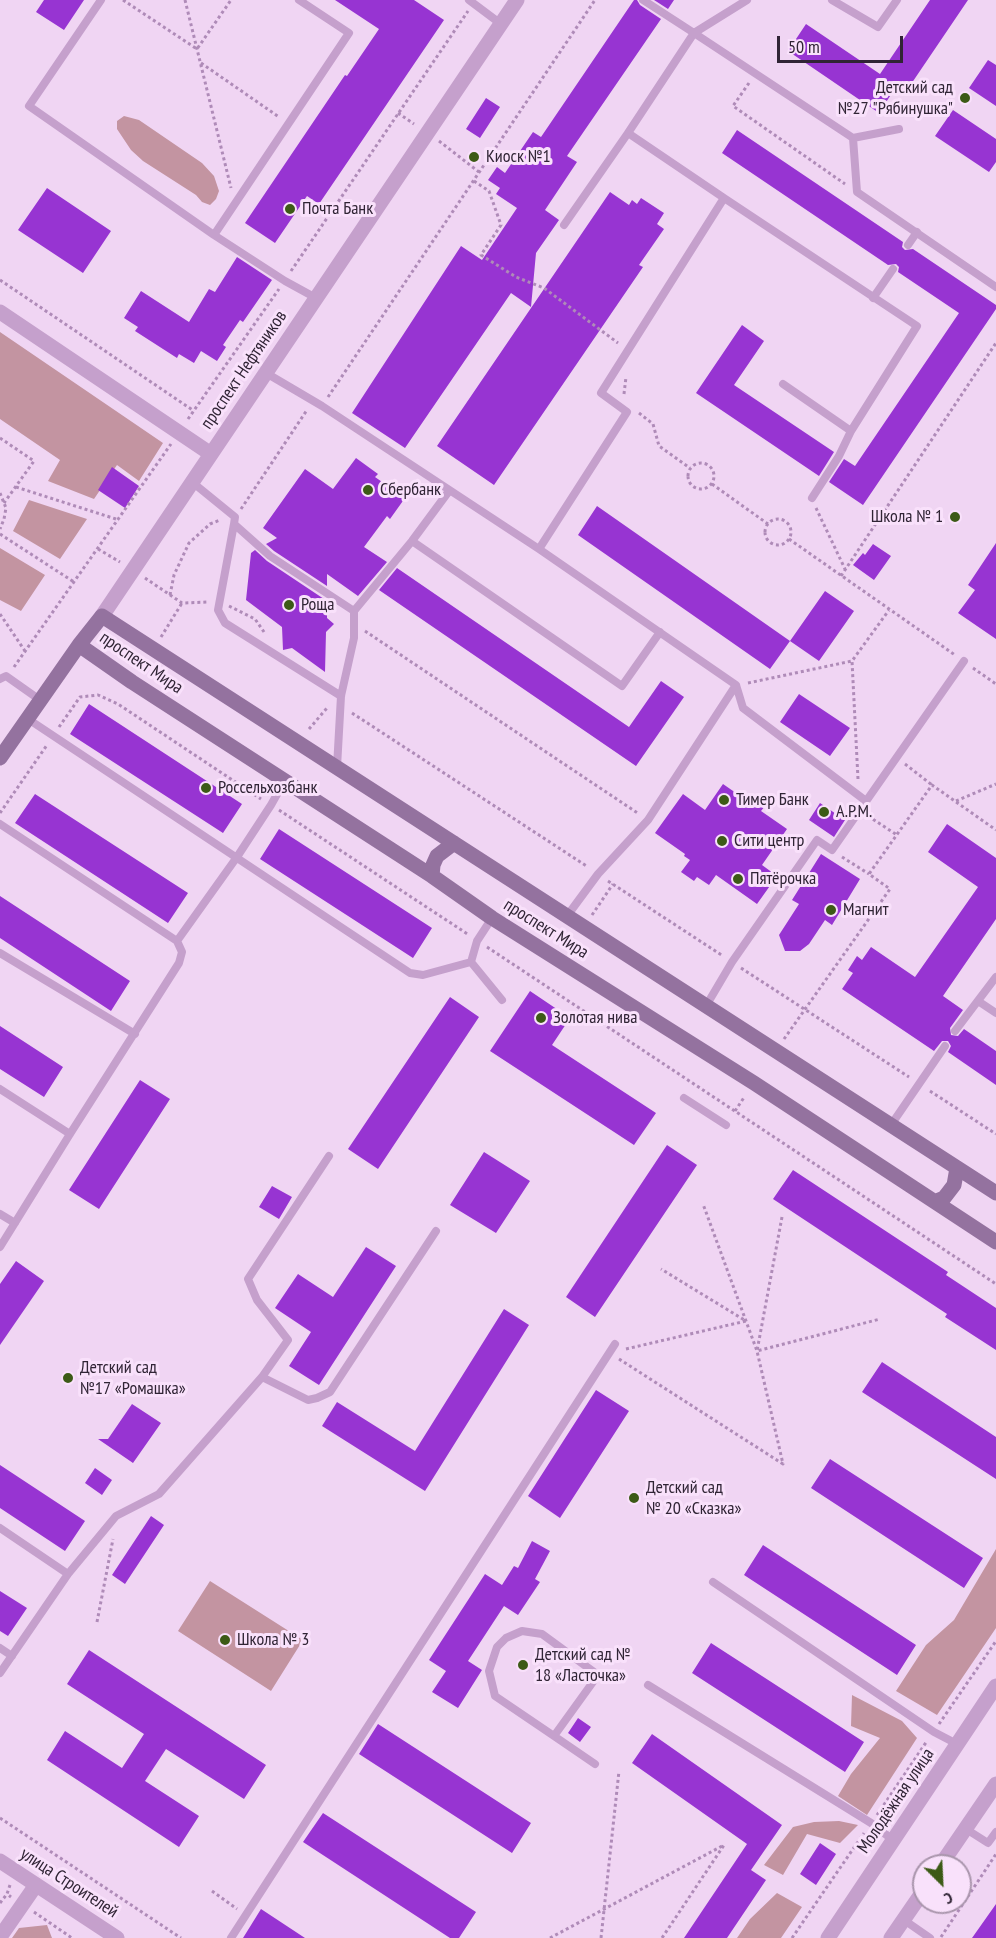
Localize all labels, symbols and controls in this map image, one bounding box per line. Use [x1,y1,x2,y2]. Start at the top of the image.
scale bar [780,24,906,62]
text: 50 m [788,35,820,58]
place label: Детский сад №27 "Рябинушка" [838,77,953,119]
marker: Детский сад №27 "Рябинушка" [958,91,972,105]
place label: Киоск №1 [486,146,551,168]
marker: Киоск №1 [467,150,481,164]
place label: Почта Банк [302,198,373,220]
marker: Почта Банк [283,202,297,216]
street label: проспект Нефтяников [196,307,292,433]
place label: Сбербанк [380,479,441,501]
marker: Сбербанк [361,483,375,497]
place label: Школа № 1 [871,506,943,528]
marker: Школа № 1 [948,510,962,524]
place label: Роща [301,594,335,616]
marker: Роща [282,598,296,612]
street label: проспект Мира [95,627,187,699]
place label: Россельхозбанк [218,777,317,799]
marker: Россельхозбанк [199,781,213,795]
place label: Тимер Банк [736,789,809,811]
marker: Тимер Банк [717,793,731,807]
place label: А.Р.М. [836,801,872,823]
marker: А.Р.М. [817,805,831,819]
place label: Сити центр [734,830,804,852]
marker: Сити центр [715,834,729,848]
place label: Пятёрочка [750,868,816,890]
marker: Пятёрочка [731,872,745,886]
street label: проспект Мира [500,894,592,964]
place label: Магнит [843,899,888,921]
marker: Магнит [824,903,838,917]
place label: Золотая нива [553,1007,637,1029]
marker: Золотая нива [534,1011,548,1025]
place label: Детский сад №17 «Ромашка» [80,1357,186,1400]
marker: Детский сад №17 «Ромашка» [61,1371,75,1385]
place label: Детский сад № 20 «Сказка» [646,1477,741,1520]
marker: Детский сад № 20 «Сказка» [627,1491,641,1505]
place label: Школа № 3 [237,1629,309,1651]
marker: Школа № 3 [218,1633,232,1647]
place label: Детский сад № 18 «Ласточка» [535,1644,631,1686]
marker: Детский сад № 18 «Ласточка» [516,1658,530,1672]
street label: Молодёжная улица [853,1744,939,1858]
street label: улица Строителей [16,1843,122,1923]
north arrow [912,1854,972,1914]
text: С [941,1888,956,1909]

